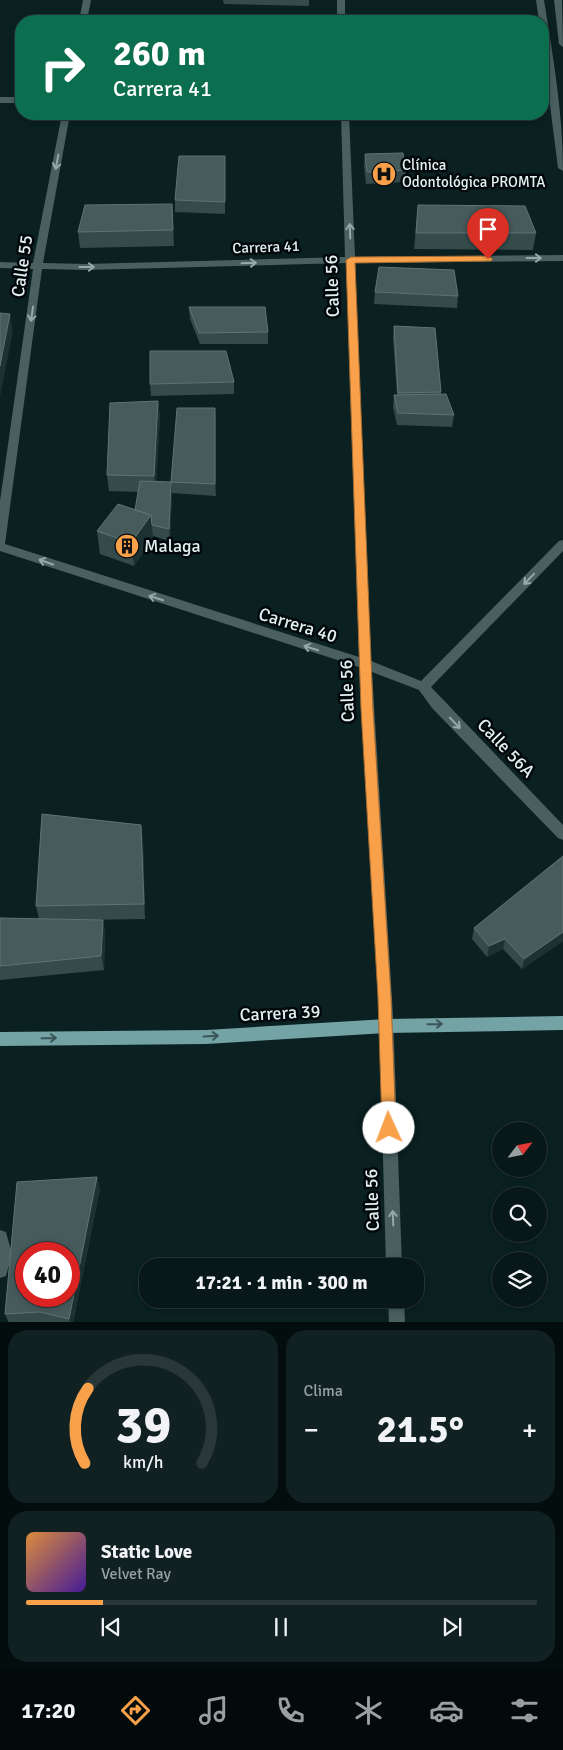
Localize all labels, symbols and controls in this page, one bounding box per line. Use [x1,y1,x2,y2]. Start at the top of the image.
text: 260 m [113,32,206,75]
icon: right [30,35,95,100]
text: Carrera 41 [113,75,212,102]
one-way arrow [52,153,62,169]
place label: Clínica Odontológica PROMTA [402,156,545,191]
hospital icon: Clínica Odontológica PROMTA [371,161,397,187]
pin [467,208,509,259]
icon: arrive [474,215,502,243]
one-way arrow [345,223,354,239]
street label: Calle 55 [7,234,37,298]
street label: Carrera 41 [232,237,300,257]
one-way arrow [526,253,542,263]
street label: Calle 56 [320,254,344,318]
one-way arrow [241,258,257,268]
one-way arrow [78,262,95,272]
one-way arrow [27,305,37,321]
building icon: Malaga [114,533,140,559]
place label: Malaga [144,535,201,557]
one-way arrow [38,557,54,566]
one-way arrow [523,572,535,585]
one-way arrow [149,593,165,603]
street label: Carrera 40 [256,603,340,647]
one-way arrow [304,642,320,652]
street label: Calle 56 [335,659,359,723]
street label: Calle 56A [473,714,539,782]
one-way arrow [449,717,461,729]
street label: Carrera 39 [239,1000,321,1026]
one-way arrow [426,1020,442,1029]
one-way arrow [203,1032,219,1041]
one-way arrow [40,1033,56,1043]
position arrow [362,1101,414,1153]
north arrow [492,1122,548,1178]
map controls [492,1122,547,1307]
street label: Calle 56 [360,1168,384,1232]
button: search [492,1187,547,1242]
one-way arrow [388,1210,397,1226]
speed limit sign: 40 [15,1242,80,1307]
button: layers [492,1252,547,1307]
text: 17:21 · 1 min · 300 m [195,1271,368,1295]
text: Clima [304,1381,343,1401]
text: 39 [115,1393,171,1457]
text: 21.5° [376,1406,464,1453]
text: − [304,1413,319,1447]
text: + [522,1413,537,1447]
text: km/h [123,1451,163,1473]
text: Static Love [101,1540,192,1564]
text: Velvet Ray [101,1564,171,1584]
icon: previous [97,1613,125,1641]
icon: pause [267,1613,295,1641]
icon: next [438,1613,466,1641]
icon: directions [118,1693,153,1728]
icon: music [196,1693,231,1728]
icon: phone [273,1693,308,1728]
icon: climate [351,1693,386,1728]
icon: car [429,1693,464,1728]
icon: filters [507,1693,542,1728]
text: 17:20 [21,1697,75,1724]

